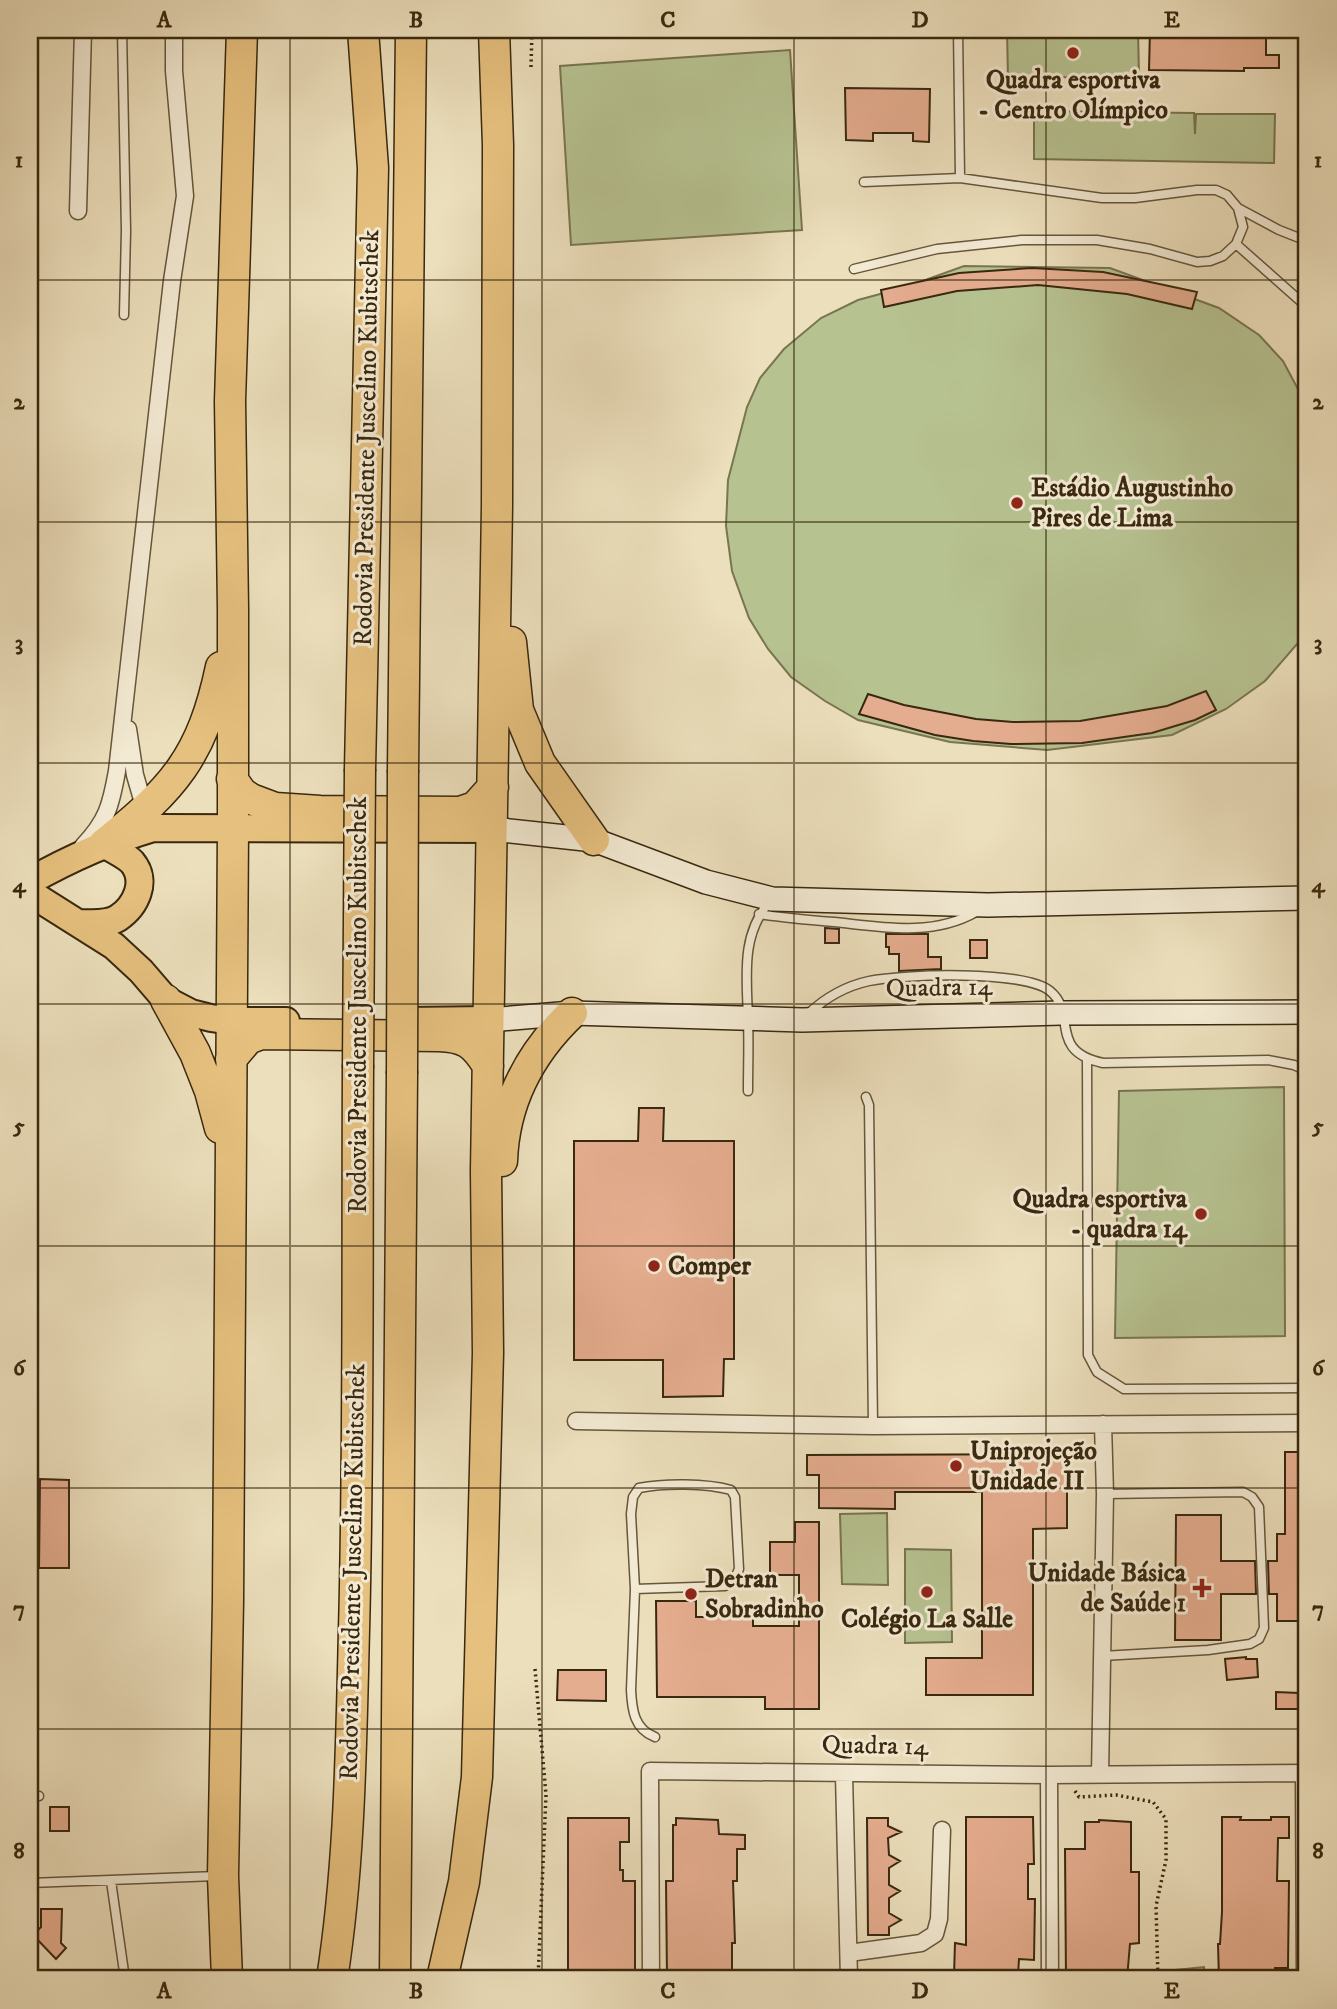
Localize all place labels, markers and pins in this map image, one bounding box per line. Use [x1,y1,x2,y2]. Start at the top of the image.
marker: Quadra esportiva - Centro Olímpico [1065,45,1081,61]
place label: Quadra esportiva - Centro Olímpico [978,64,1168,127]
place label: Estádio Augustinho Pires de Lima [1031,472,1234,535]
marker: Estádio Augustinho Pires de Lima [1009,495,1025,511]
place label: Quadra esportiva - quadra 14 [1013,1183,1188,1246]
marker: Quadra esportiva - quadra 14 [1193,1206,1209,1222]
place label: Comper [668,1250,751,1283]
marker: Comper [646,1258,662,1274]
place label: Uniprojeção Unidade II [970,1435,1097,1498]
marker: Uniprojeção Unidade II [948,1458,964,1474]
place label: Unidade Básica de Saúde 1 [1028,1557,1187,1620]
place label: Detran Sobradinho [705,1563,824,1626]
marker: Unidade Básica de Saúde 1 [1192,1578,1212,1598]
marker: Colégio La Salle [919,1584,935,1600]
marker: Detran Sobradinho [683,1586,699,1602]
place label: Colégio La Salle [841,1603,1013,1636]

